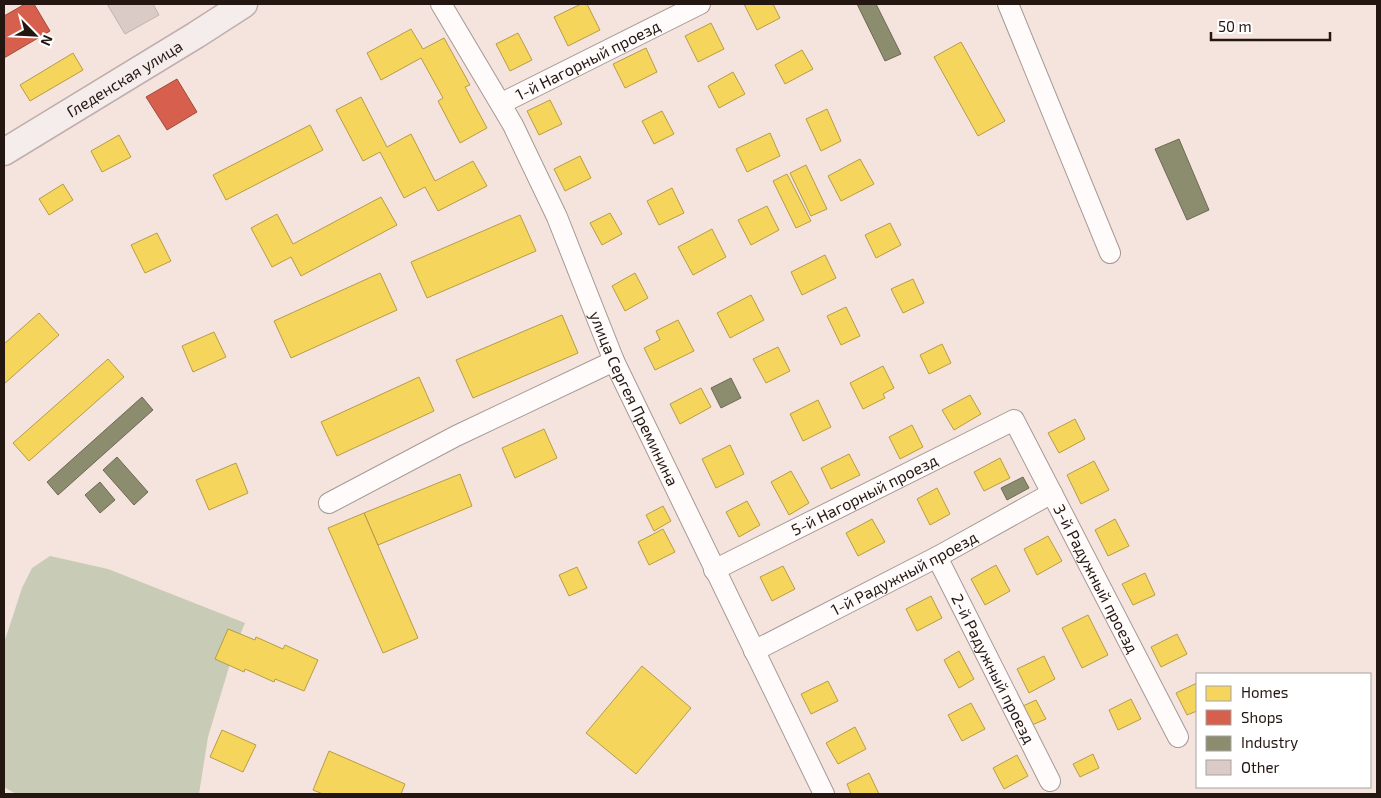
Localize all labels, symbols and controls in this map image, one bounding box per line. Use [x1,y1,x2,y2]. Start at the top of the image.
north arrow [10,10,60,60]
scale bar [1211,10,1330,42]
street label: 1-й Нагорный проезд [512,16,663,104]
text: 50 m [1218,17,1252,35]
text: N [38,32,57,49]
street label: Гледенская улица [63,36,186,121]
street label: улица Сергея Преминина [585,308,683,489]
street label: 5-й Нагорный проезд [788,450,940,539]
street label: 3-й Радужный проезд [1050,501,1143,656]
street label: 1-й Радужный проезд [827,527,980,619]
street label: 2-й Радужный проезд [948,590,1039,746]
legend [1196,673,1371,788]
text: Homes [1241,683,1288,701]
text: Shops [1241,708,1283,726]
text: Industry [1241,733,1298,751]
text: Other [1241,758,1280,776]

